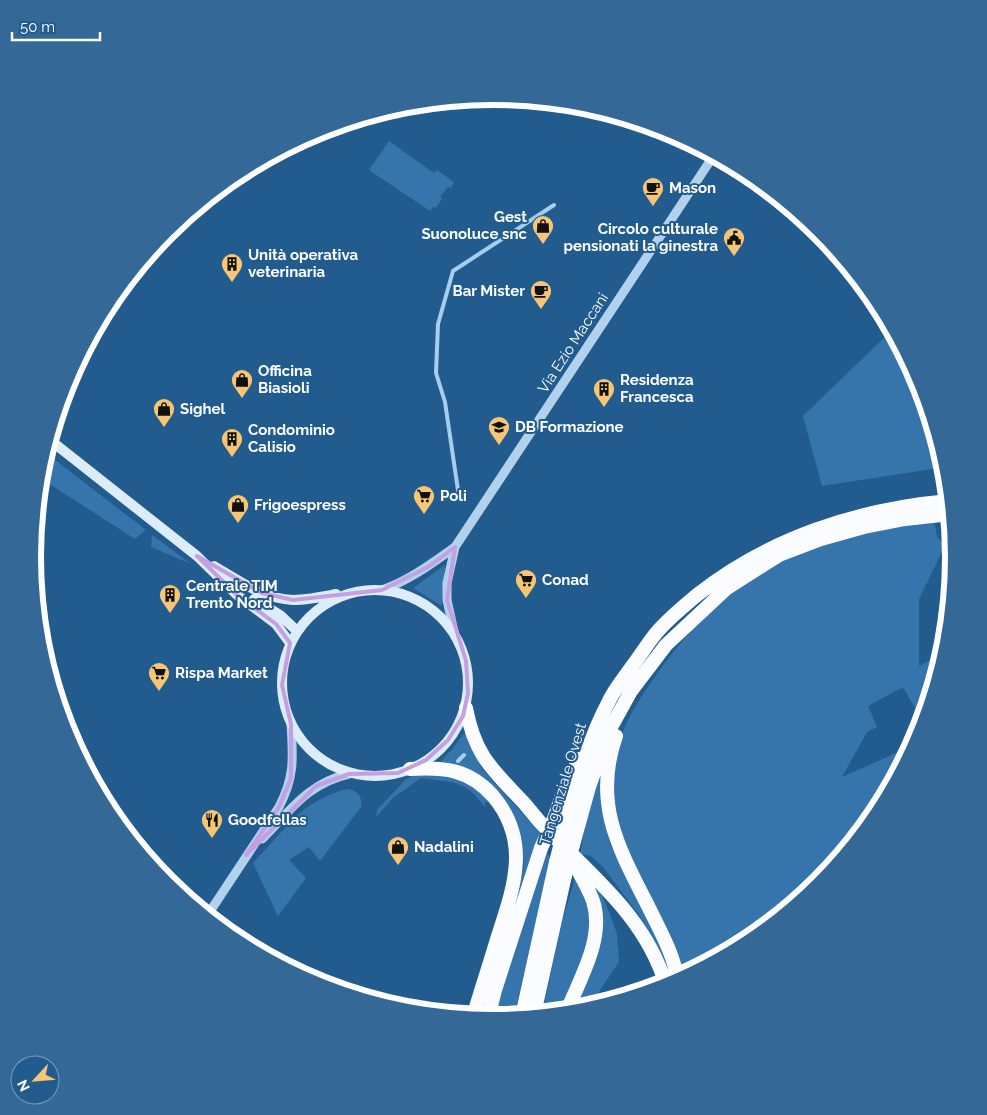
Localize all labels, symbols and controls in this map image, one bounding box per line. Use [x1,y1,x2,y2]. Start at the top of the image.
scale bar [12,10,100,42]
text: 50 m [20,18,55,36]
cafe icon: Mason [641,176,665,207]
place label: Mason [669,179,716,197]
place label: Gest Suonoluce snc [421,208,528,243]
shop icon: Gest Suonoluce snc [531,214,555,245]
place label: Circolo culturale pensionati la ginestra [563,220,718,255]
public building icon: Circolo culturale pensionati la ginestra [722,226,746,257]
place label: Unità operativa veterinaria [248,246,358,281]
building icon: Unità operativa veterinaria [220,252,244,283]
cafe icon: Bar Mister [529,279,553,310]
place label: Bar Mister [452,282,525,300]
street label: Via Ezio Maccani [534,290,612,396]
place label: Officina Biasioli [258,362,312,397]
shop icon: Officina Biasioli [230,368,254,399]
place label: Residenza Francesca [620,371,694,406]
building icon: Residenza Francesca [592,377,616,408]
shop icon: Sighel [152,397,176,428]
place label: Sighel [180,400,226,418]
school or university icon: DB Formazione [487,415,511,446]
place label: DB Formazione [515,418,624,436]
place label: Condominio Calisio [248,421,335,456]
building icon: Condominio Calisio [220,427,244,458]
supermarket icon: Poli [412,484,436,515]
place label: Poli [440,487,467,505]
shop icon: Frigoespress [226,493,250,524]
place label: Frigoespress [254,496,346,514]
supermarket icon: Conad [514,568,538,599]
place label: Conad [542,571,589,589]
place label: Centrale TIM Trento Nord [186,577,278,612]
building icon: Centrale TIM Trento Nord [158,583,182,614]
supermarket icon: Rispa Market [147,661,171,692]
place label: Rispa Market [175,664,268,682]
street label: Tangenziale Ovest [536,721,590,847]
restaurant icon: Goodfellas [200,808,224,839]
place label: Goodfellas [228,811,307,829]
shop icon: Nadalini [386,835,410,866]
place label: Nadalini [414,838,474,856]
north arrow [10,1055,60,1105]
text: N [14,1077,33,1094]

